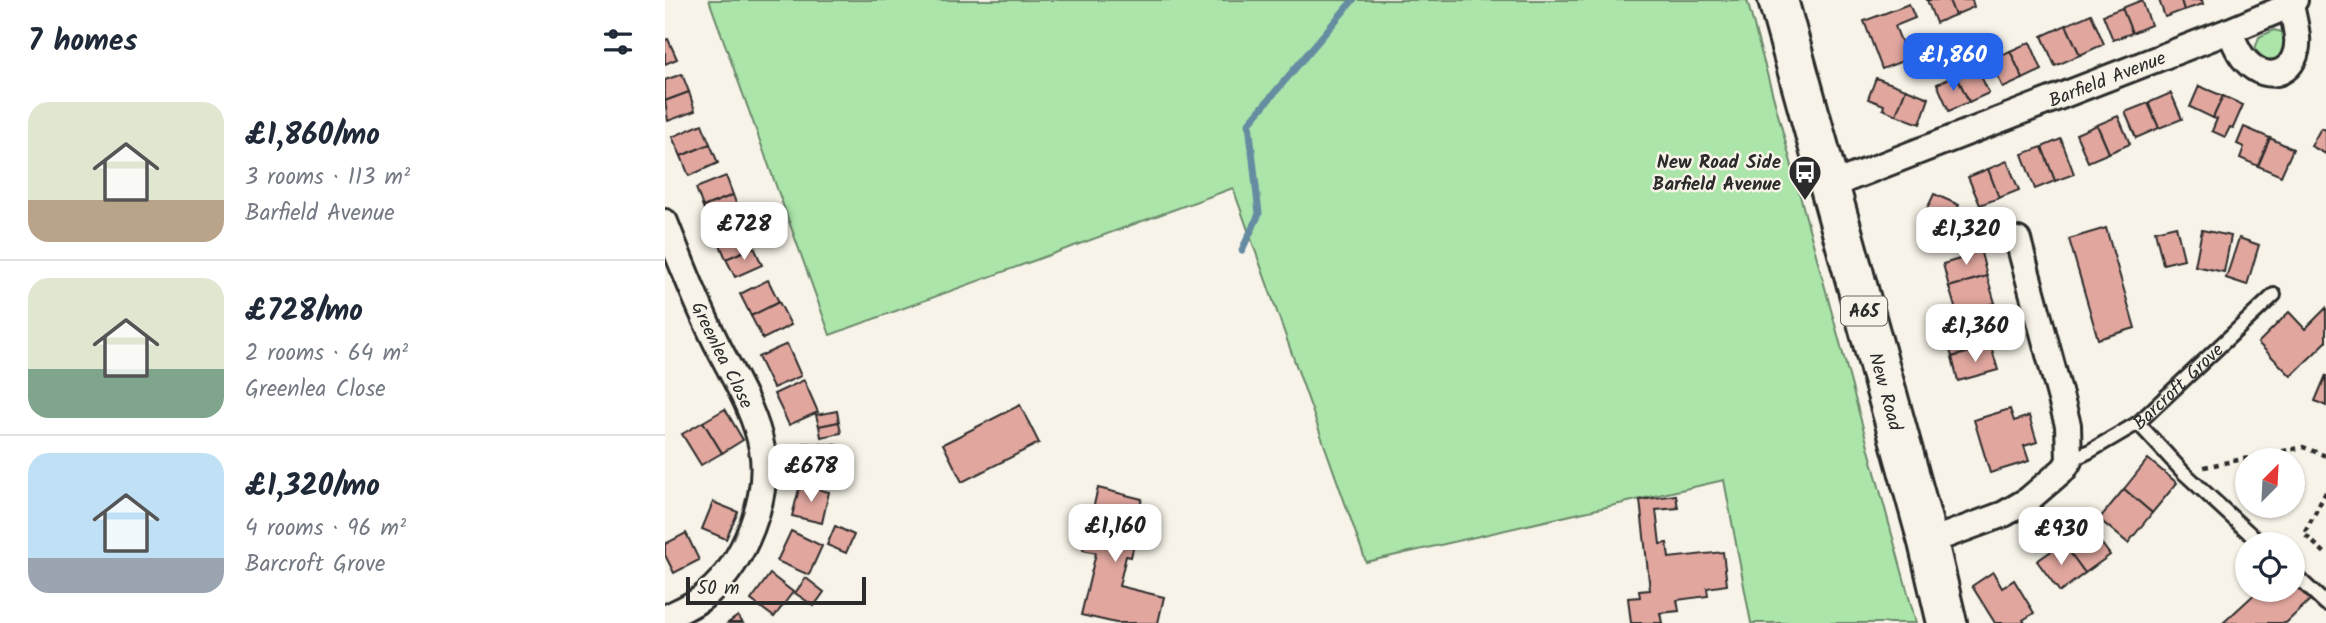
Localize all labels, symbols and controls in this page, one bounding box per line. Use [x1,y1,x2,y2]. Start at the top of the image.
text: 7 homes [28,18,138,66]
icon: filters [599,23,637,61]
pin: £1,860 [1896,34,2010,93]
text: £1,860 [1919,38,1987,74]
street label: Barfield Avenue [2044,44,2171,117]
text: £1,860/mo [245,112,380,160]
icon: home [84,130,168,214]
place label: New Road Side Barfield Avenue [1653,148,1781,200]
bus stop icon: New Road Side Barfield Avenue [1786,153,1824,202]
text: 3 rooms · 113 m² [245,160,410,196]
text: Barfield Avenue [245,196,395,232]
pin: £728 [703,202,785,262]
text: £728 [717,207,771,243]
pin: £1,320 [1909,208,2023,267]
text: £1,320 [1932,212,2000,248]
text: £728/mo [245,288,363,336]
road number: A65 [1841,296,1887,326]
street label: Greenlea Close [682,297,761,414]
pin: £1,360 [1918,304,2032,364]
icon: home [84,306,168,390]
text: £1,360 [1942,309,2008,345]
text: 2 rooms · 64 m² [245,336,408,372]
street label: Barcroft Grove [2126,336,2232,438]
street label: New Road [1859,349,1910,435]
text: Greenlea Close [245,372,386,408]
pin: £678 [770,444,852,504]
north arrow [2235,448,2305,518]
map controls [2235,448,2305,602]
text: £678 [784,449,838,485]
text: £1,320/mo [245,463,380,511]
icon: home [84,481,168,565]
pin: £1,160 [1058,504,1172,564]
pin: £930 [2020,508,2102,567]
text: £1,160 [1084,509,1146,545]
text: 4 rooms · 96 m² [245,511,406,547]
text: £930 [2035,512,2087,548]
button: locate [2235,532,2305,602]
text: Barcroft Grove [245,547,385,583]
scale bar [686,574,866,606]
text: 50 m [697,574,739,604]

